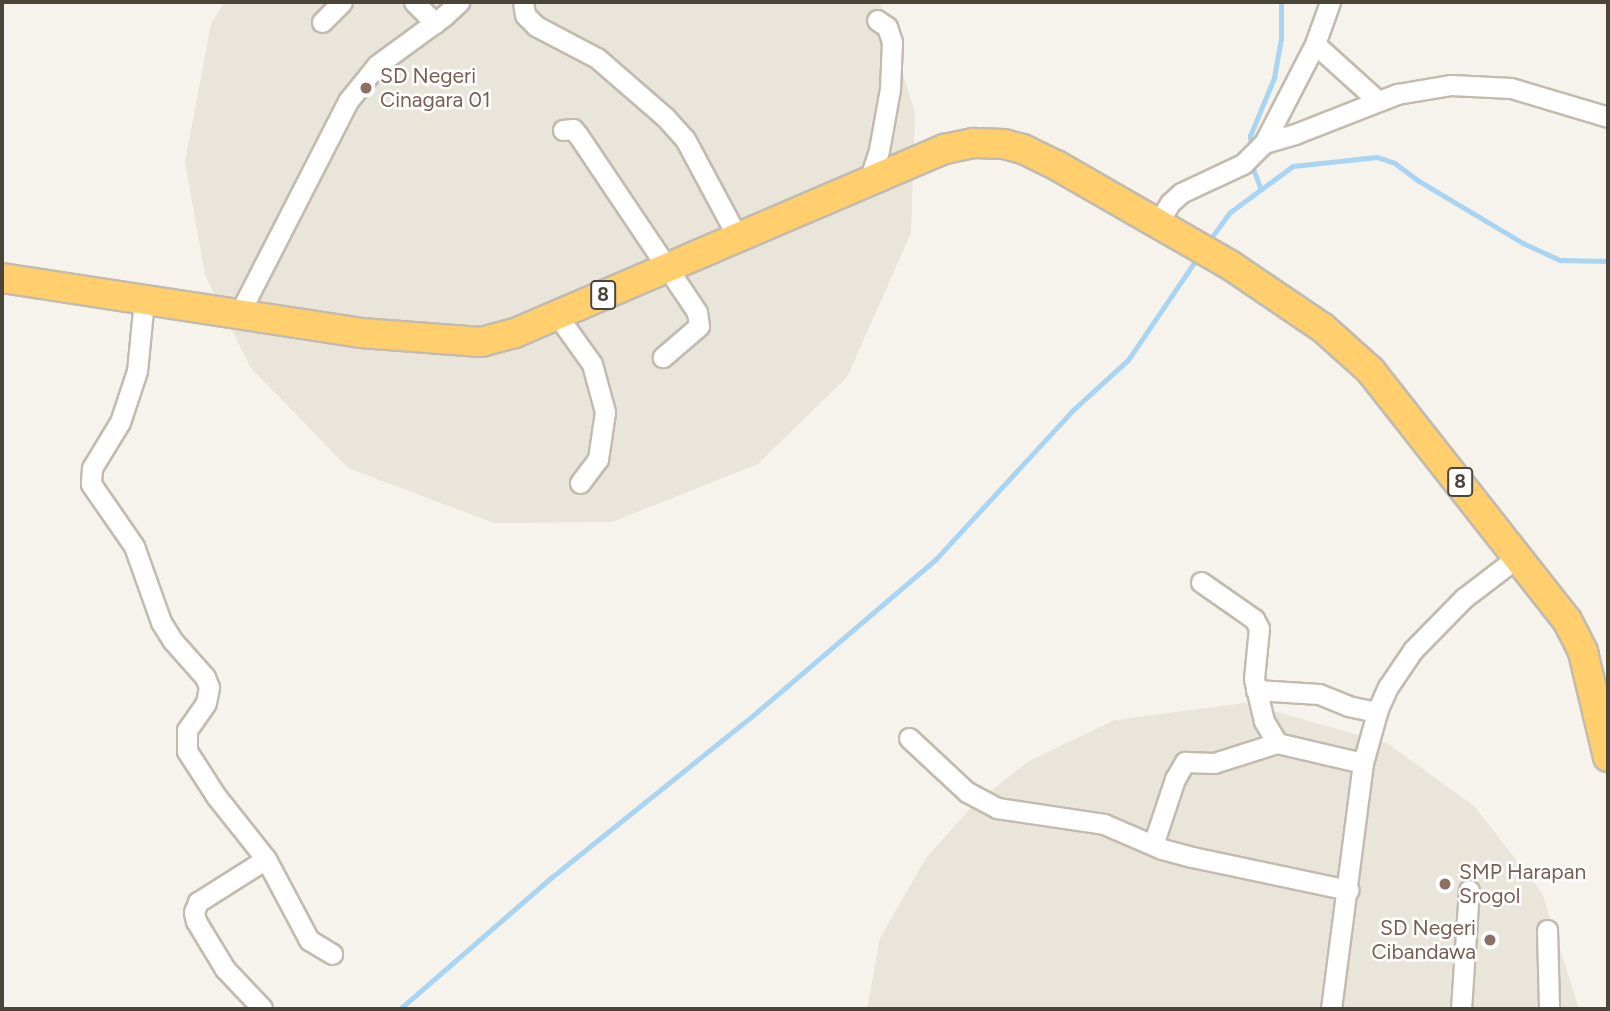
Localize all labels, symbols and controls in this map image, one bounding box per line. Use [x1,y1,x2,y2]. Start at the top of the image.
place label: SD Negeri Cinagara 01 [380,63,491,113]
marker: SD Negeri Cinagara 01 [358,80,374,96]
road number: 8 [589,280,617,310]
road number: 8 [1446,467,1474,498]
place label: SMP Harapan Srogol [1459,859,1586,909]
marker: SMP Harapan Srogol [1437,876,1453,892]
place label: SD Negeri Cibandawa [1371,915,1476,965]
marker: SD Negeri Cibandawa [1482,932,1498,948]

